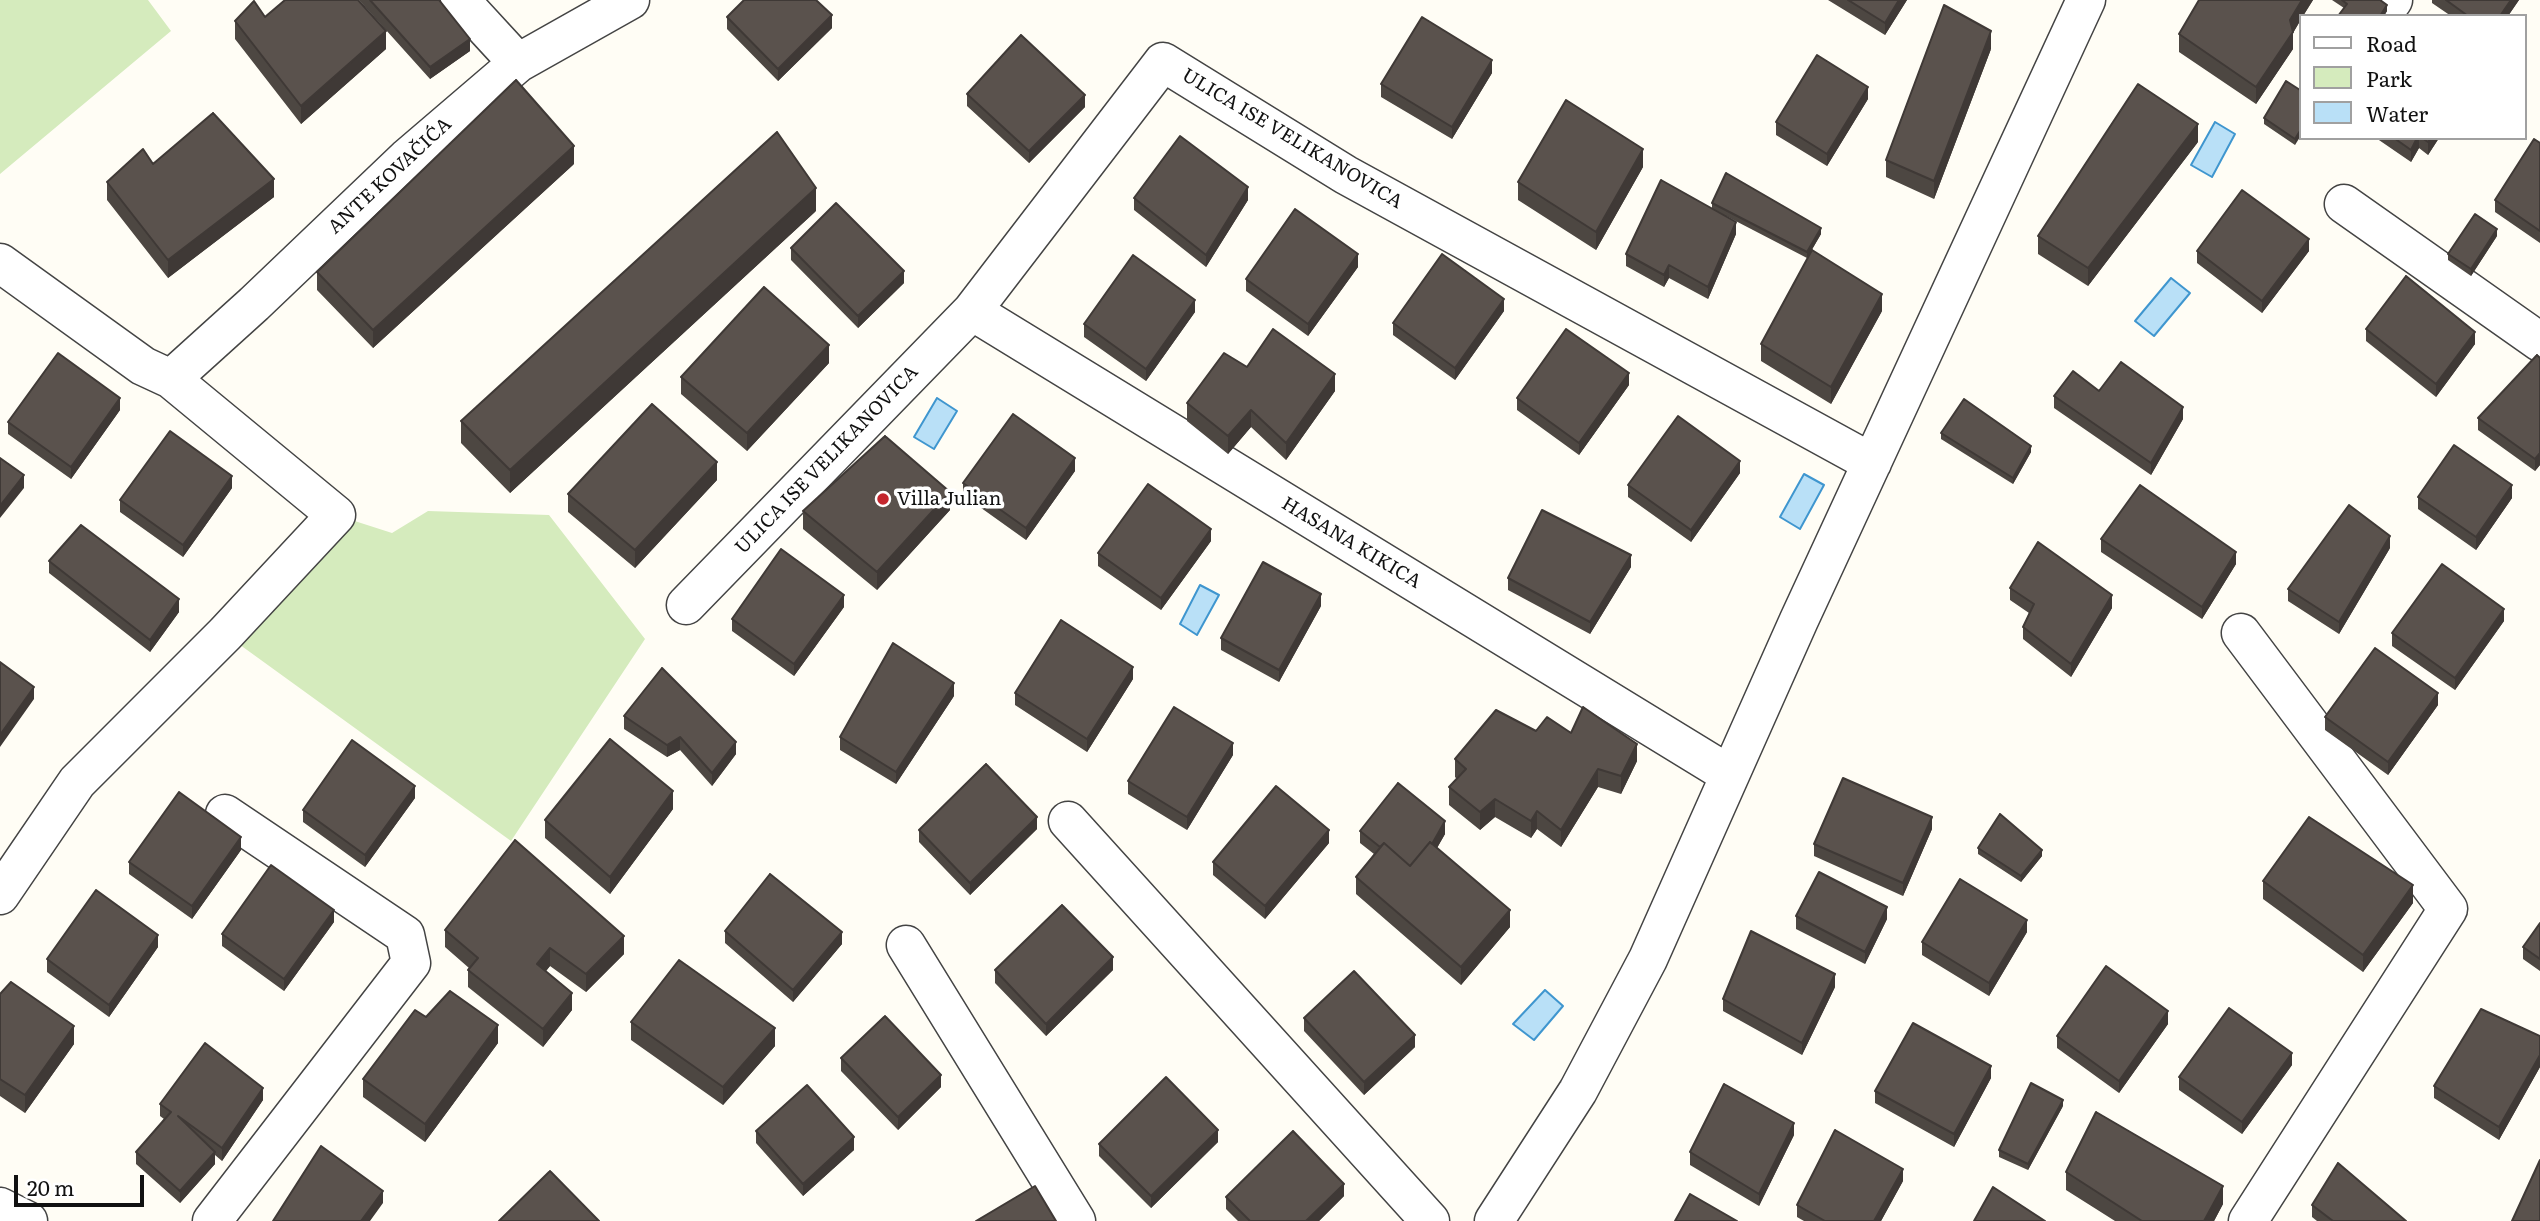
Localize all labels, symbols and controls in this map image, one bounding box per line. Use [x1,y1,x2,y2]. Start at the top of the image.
legend [2298,14,2526,140]
text: Road [2366,27,2417,58]
text: Park [2366,62,2412,93]
street label: ULICA ISE VELIKANOVICA [1177,64,1407,214]
text: Water [2366,97,2428,128]
street label: ANTE KOVAČIĆA [324,113,456,239]
street label: ULICA ISE VELIKANOVICA [731,361,923,559]
place label: Villa Julian [897,488,1001,510]
marker: Villa Julian [875,491,891,507]
street label: HASANA KIKICA [1277,492,1425,594]
scale bar [18,1162,147,1206]
text: 20 m [27,1171,74,1202]

